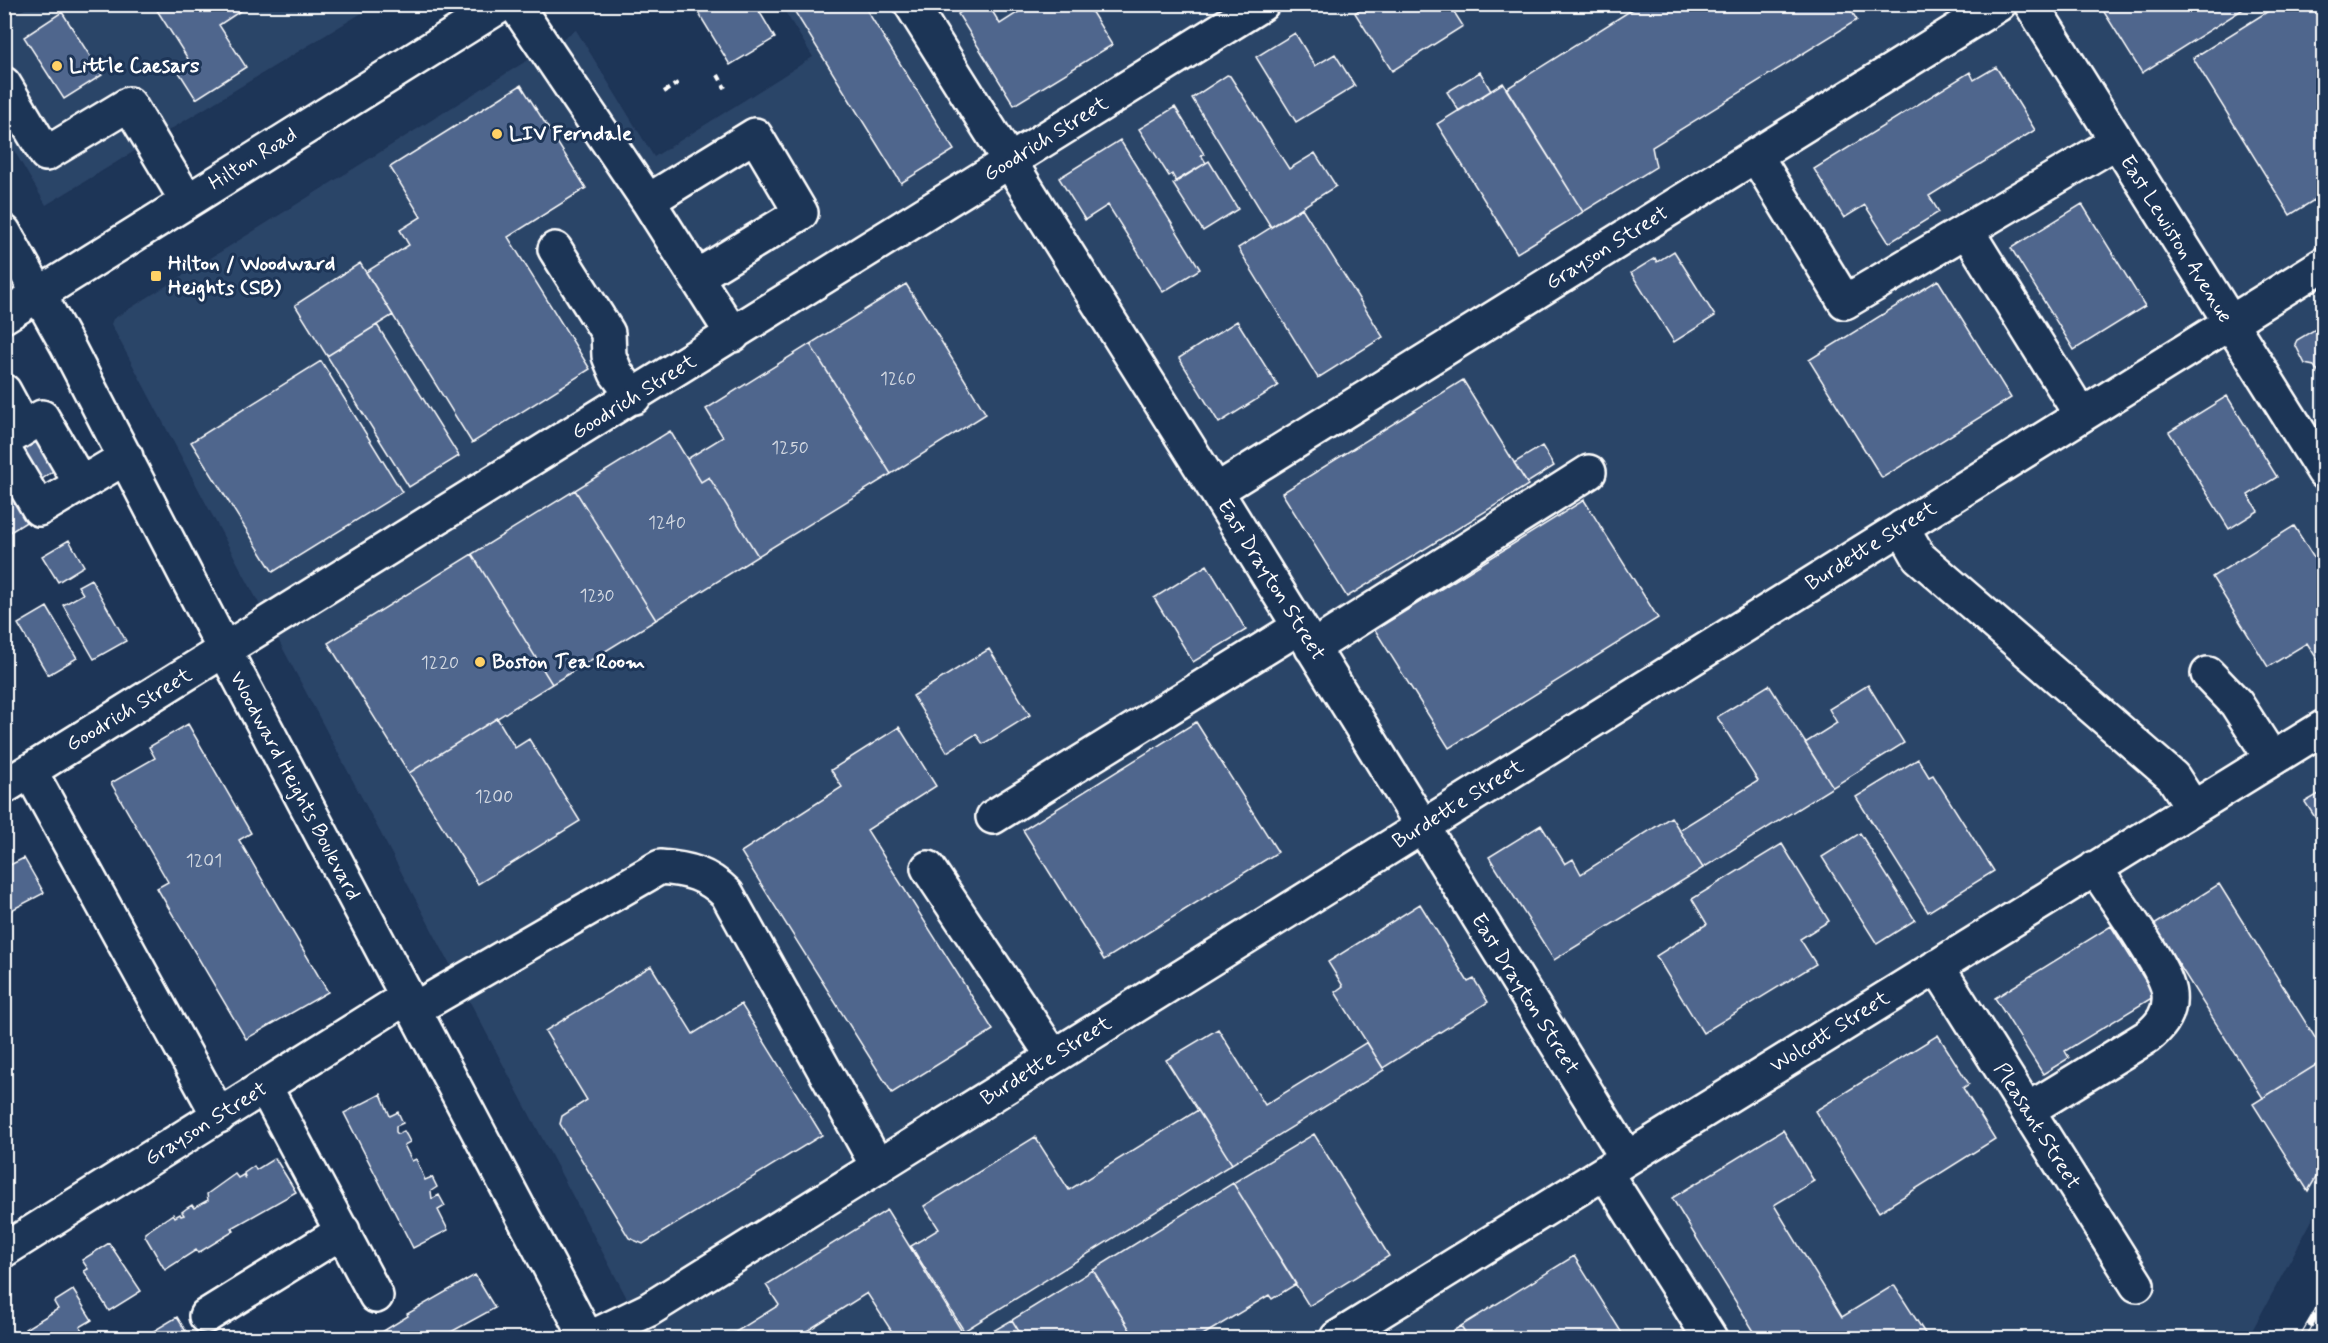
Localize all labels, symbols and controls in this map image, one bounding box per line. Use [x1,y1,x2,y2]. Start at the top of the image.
place label: Little Caesars [69,52,200,80]
marker: Little Caesars [50,59,64,73]
street label: Goodrich Street [978,89,1114,189]
place label: LIV Ferndale [509,120,633,148]
street label: Hilton Road [203,121,303,197]
marker: LIV Ferndale [490,127,504,141]
street label: East Lewiston Avenue [2113,150,2239,328]
street label: Grayson Street [1540,199,1674,297]
place label: Hilton / Woodward Heights (SB) [168,250,335,302]
marker: Hilton / Woodward Heights (SB) [149,269,163,283]
street label: Goodrich Street [566,347,702,447]
house number: 1260 [880,367,916,391]
house number: 1250 [771,436,809,460]
street label: East Drayton Street [1210,494,1332,666]
street label: Burdette Street [1800,494,1942,598]
house number: 1240 [648,511,686,535]
house number: 1230 [580,584,614,608]
place label: Boston Tea Room [492,648,645,676]
house number: 1220 [421,651,459,675]
marker: Boston Tea Room [473,655,487,669]
street label: Goodrich Street [61,661,198,759]
street label: Woodward Heights Boulevard [223,667,367,905]
street label: Burdette Street [1387,752,1529,856]
house number: 1200 [475,785,513,809]
house number: 1201 [186,849,222,873]
street label: East Drayton Street [1464,908,1586,1080]
street label: Wolcott Street [1765,984,1896,1080]
street label: Burdette Street [975,1009,1117,1113]
street label: Pleasant Street [1987,1057,2087,1195]
street label: Grayson Street [139,1075,273,1173]

